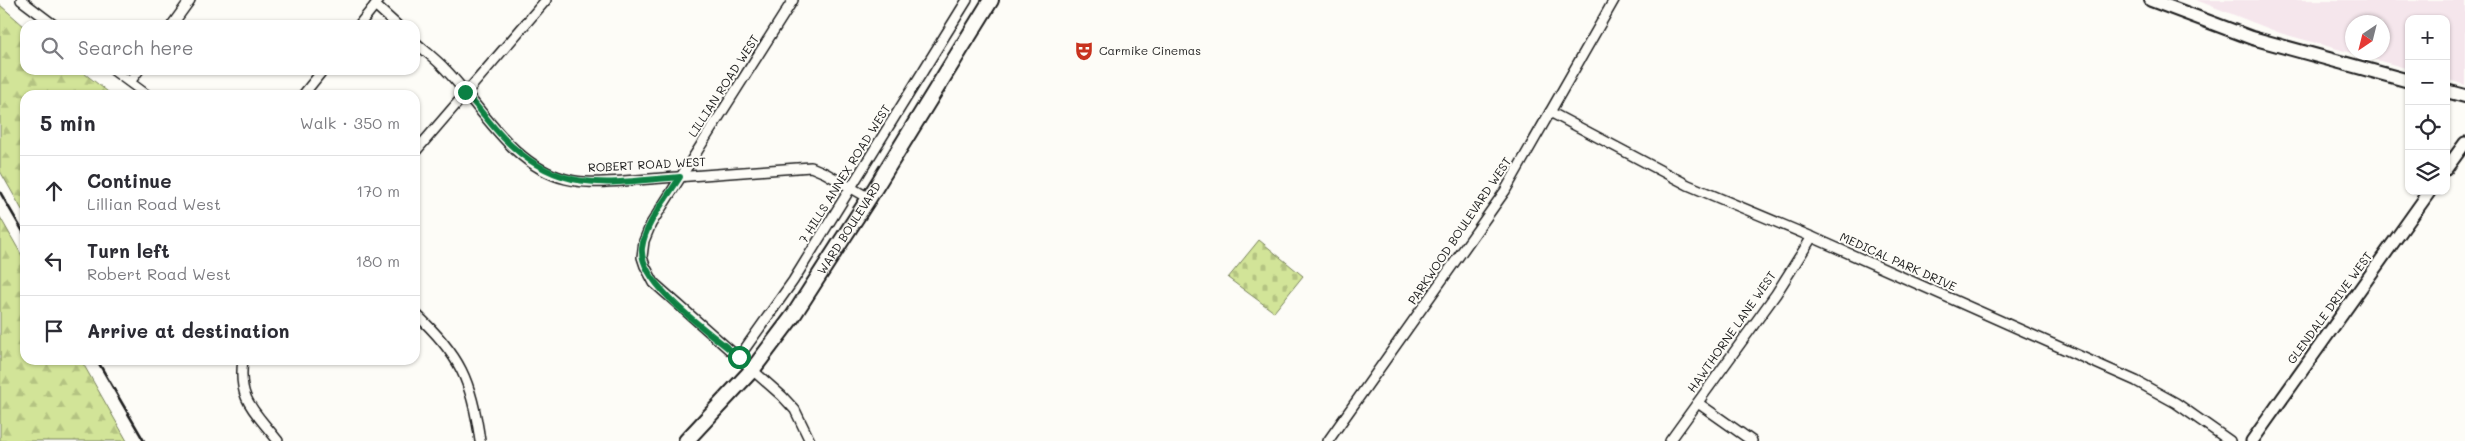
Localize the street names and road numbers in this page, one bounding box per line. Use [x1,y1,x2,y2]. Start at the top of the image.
street label: LILLIAN ROAD WEST [684,31,762,140]
street label: 7 HILLS ANNEX ROAD WEST [795,101,894,246]
street label: ROBERT ROAD WEST [588,153,707,175]
street label: PARKWOOD BOULEVARD WEST [1404,153,1515,307]
street label: WARD BOULEVARD [813,178,884,277]
street label: MEDICAL PARK DRIVE [1837,228,1959,294]
street label: GLENDALE DRIVE WEST [2283,248,2376,367]
street label: HAWTHORNE LANE WEST [1683,267,1779,395]

